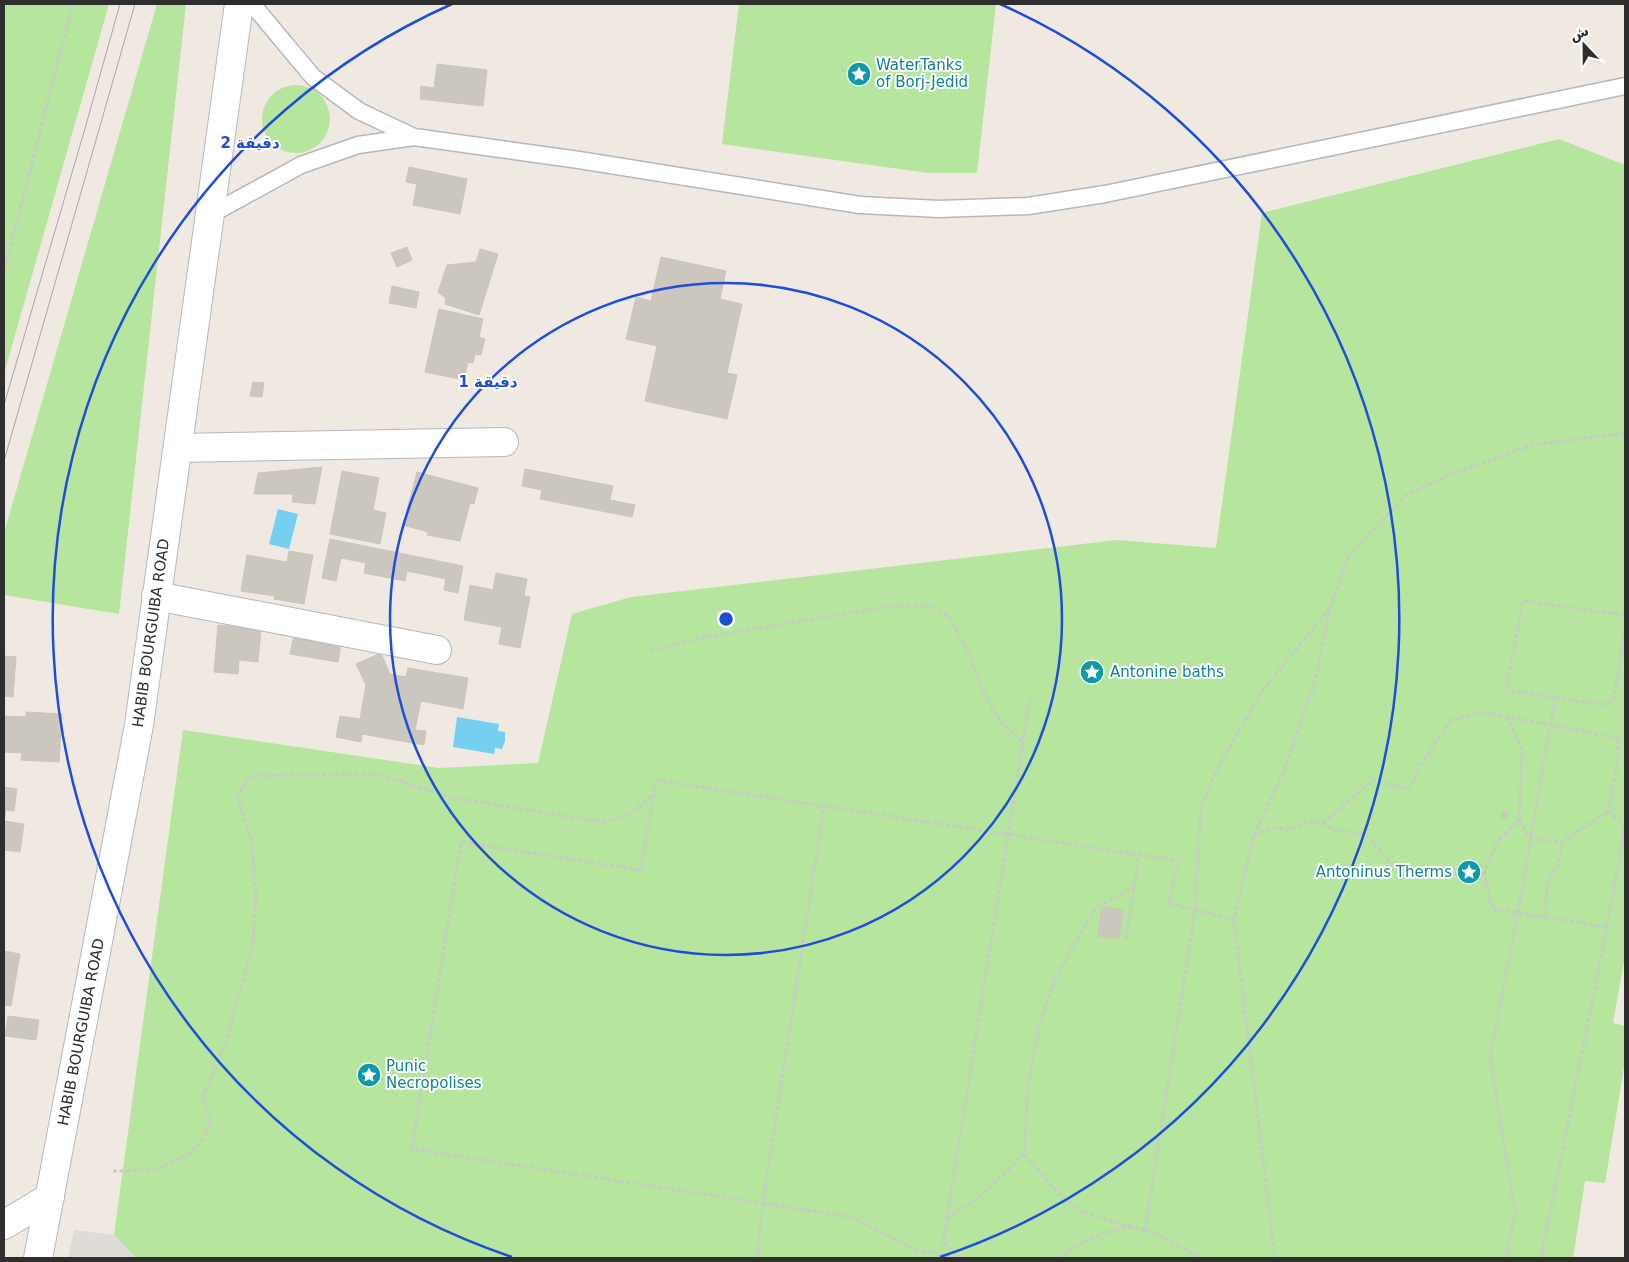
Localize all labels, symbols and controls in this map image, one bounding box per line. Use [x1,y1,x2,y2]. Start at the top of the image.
north arrow [1559,20,1609,70]
text: ش [1567,22,1591,44]
place label: WaterTanks of Borj-Jedid [876,56,968,91]
place icon: WaterTanks of Borj-Jedid [846,61,872,87]
text: 2 دقيقة [220,134,280,152]
text: 1 دقيقة [458,373,518,391]
street label: HABIB BOURGUIBA ROAD [129,537,173,729]
centre of rings [717,610,735,628]
place icon: Antonine baths [1079,659,1105,685]
place label: Antonine baths [1110,663,1224,681]
place icon: Antoninus Therms [1456,859,1482,885]
place label: Antoninus Therms [1316,863,1452,881]
street label: HABIB BOURGUIBA ROAD [54,937,108,1127]
place label: Punic Necropolises [386,1057,482,1092]
place icon: Punic Necropolises [356,1062,382,1088]

